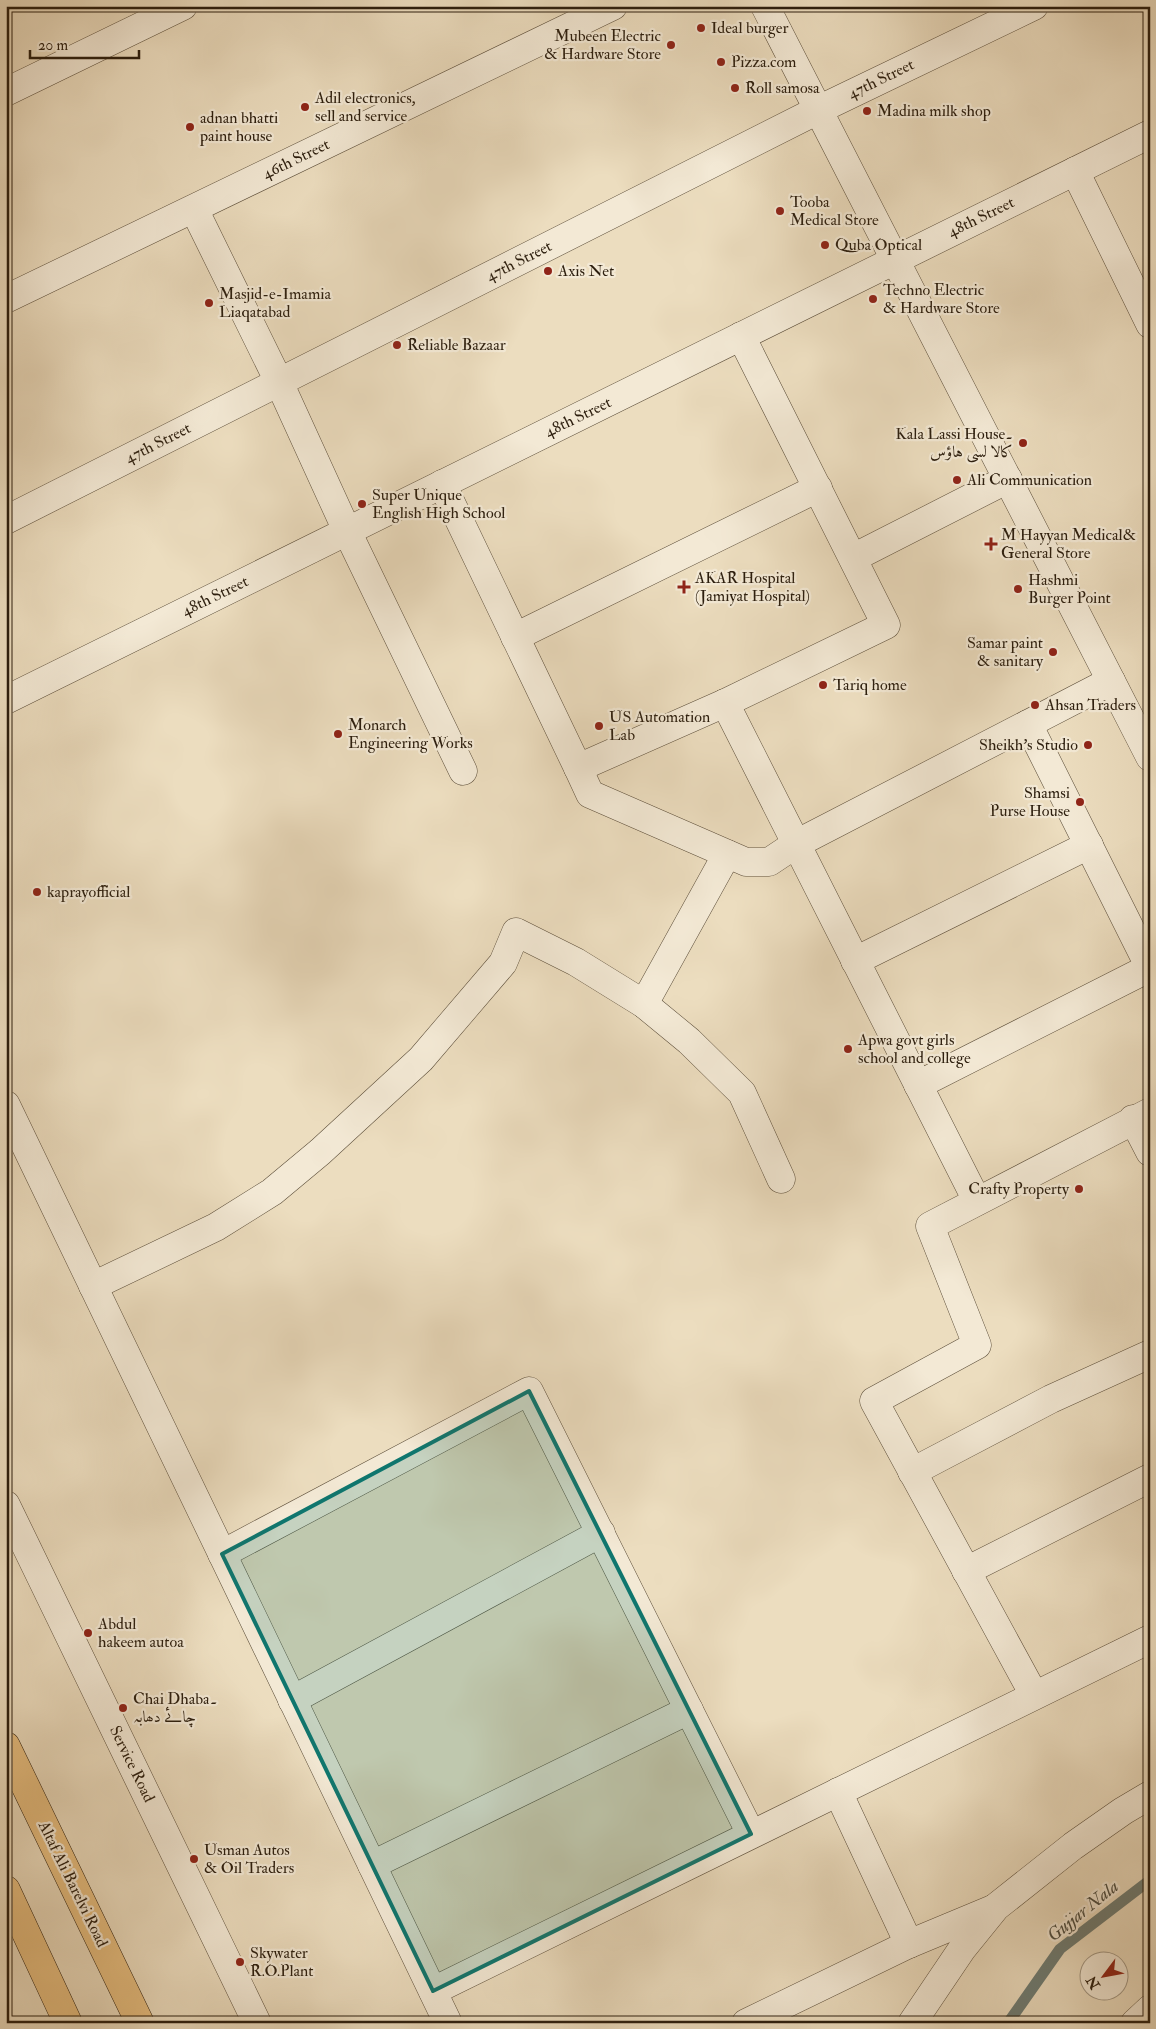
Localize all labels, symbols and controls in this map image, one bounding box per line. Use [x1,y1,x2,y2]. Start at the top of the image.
place label: Ideal burger [711,18,788,38]
marker: Ideal burger [695,22,707,34]
place label: Mubeen Electric & Hardware Store [544,26,662,64]
scale bar [30,28,139,60]
text: 20 m [38,36,68,55]
marker: Mubeen Electric & Hardware Store [665,39,677,51]
place label: Pizza.com [731,52,797,72]
street label: 47th Street [845,54,917,104]
marker: Pizza.com [715,56,727,68]
place label: Roll samosa [745,78,820,98]
marker: Roll samosa [729,82,741,94]
place label: Adil electronics, sell and service [314,88,416,126]
marker: Adil electronics, sell and service [299,101,311,113]
place label: Madina milk shop [877,101,991,122]
marker: Madina milk shop [861,105,873,117]
place label: adnan bhatti paint house [199,108,278,147]
marker: adnan bhatti paint house [184,121,196,133]
street label: 46th Street [259,134,333,184]
place label: Tooba Medical Store [790,192,879,230]
street label: 48th Street [944,192,1018,242]
marker: Tooba Medical Store [774,205,786,217]
place label: Quba Optical [835,235,922,256]
street label: 47th Street [483,236,555,286]
marker: Quba Optical [819,239,831,251]
place label: Axis Net [557,261,614,281]
marker: Axis Net [542,265,554,277]
place label: Techno Electric & Hardware Store [883,280,1000,318]
place label: Masjid-e-Imamia Liaqatabad [219,284,332,322]
marker: Techno Electric & Hardware Store [867,293,879,305]
marker: Masjid-e-Imamia Liaqatabad [203,297,215,309]
place label: Reliable Bazaar [407,335,506,355]
marker: Reliable Bazaar [391,339,403,351]
street label: 48th Street [541,392,615,442]
street label: 47th Street [122,418,194,468]
place label: Kala Lassi House۔ کالا لسی ہاؤس [896,424,1013,463]
marker: Kala Lassi House۔ کالا لسی ہاؤس [1017,437,1029,449]
place label: Ali Communication [966,470,1092,490]
marker: Ali Communication [951,474,963,486]
place label: Super Unique English High School [372,485,505,523]
marker: Super Unique English High School [356,498,368,510]
place label: M Hayyan Medical& General Store [1001,525,1136,563]
marker: M Hayyan Medical& General Store [985,538,997,550]
place label: AKAR Hospital (Jamiyat Hospital) [694,568,810,607]
place label: Hashmi Burger Point [1028,570,1111,608]
street label: 48th Street [178,571,252,621]
marker: AKAR Hospital (Jamiyat Hospital) [677,580,691,594]
marker: Hashmi Burger Point [1012,583,1024,595]
place label: Samar paint & sanitary [967,633,1044,671]
marker: Samar paint & sanitary [1047,646,1059,658]
place label: Tariq home [833,675,907,695]
marker: Tariq home [817,679,829,691]
place label: Ahsan Traders [1044,695,1136,715]
marker: Ahsan Traders [1029,699,1041,711]
place label: US Automation Lab [609,707,710,745]
place label: Monarch Engineering Works [348,715,473,753]
marker: US Automation Lab [593,720,605,732]
marker: Monarch Engineering Works [332,728,344,740]
place label: Sheikh's Studio [979,735,1078,755]
marker: Sheikh's Studio [1082,739,1094,751]
place label: Shamsi Purse House [990,783,1070,821]
marker: Shamsi Purse House [1074,796,1086,808]
place label: kaprayofficial [47,882,130,903]
marker: kaprayofficial [31,886,43,898]
place label: Apwa govt girls school and college [857,1030,971,1068]
marker: Apwa govt girls school and college [842,1043,854,1055]
place label: Crafty Property [968,1179,1070,1200]
marker: Crafty Property [1073,1183,1085,1195]
place label: Abdul hakeem autoa [97,1614,184,1652]
marker: Abdul hakeem autoa [82,1627,94,1639]
place label: Chai Dhaba۔ چائے دھابہ [133,1689,218,1728]
marker: Chai Dhaba۔ چائے دھابہ [117,1702,129,1714]
street label: Service Road [105,1722,159,1806]
street label: Altaf Ali Barelvi Road [33,1817,112,1951]
place label: Usman Autos & Oil Traders [204,1840,294,1878]
marker: Usman Autos & Oil Traders [188,1853,200,1865]
water label: Gujjar Nala [1043,1875,1123,1947]
place label: Skywater R.O.Plant [250,1943,313,1981]
north arrow [1078,1952,1128,2002]
marker: Skywater R.O.Plant [234,1956,246,1968]
text: N [1083,1972,1104,1993]

